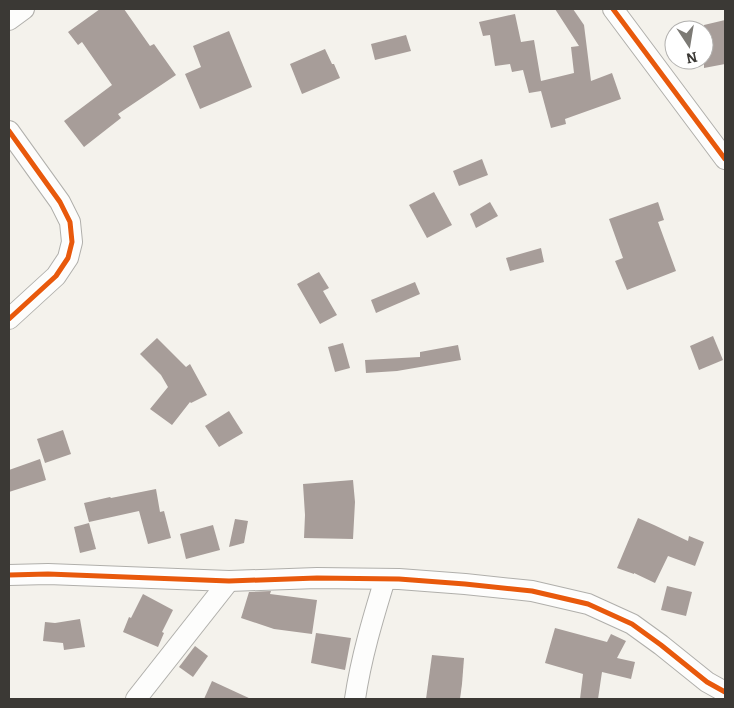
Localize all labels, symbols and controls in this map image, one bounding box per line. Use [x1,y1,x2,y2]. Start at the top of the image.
north arrow [664,20,714,70]
text: N [684,48,699,67]

